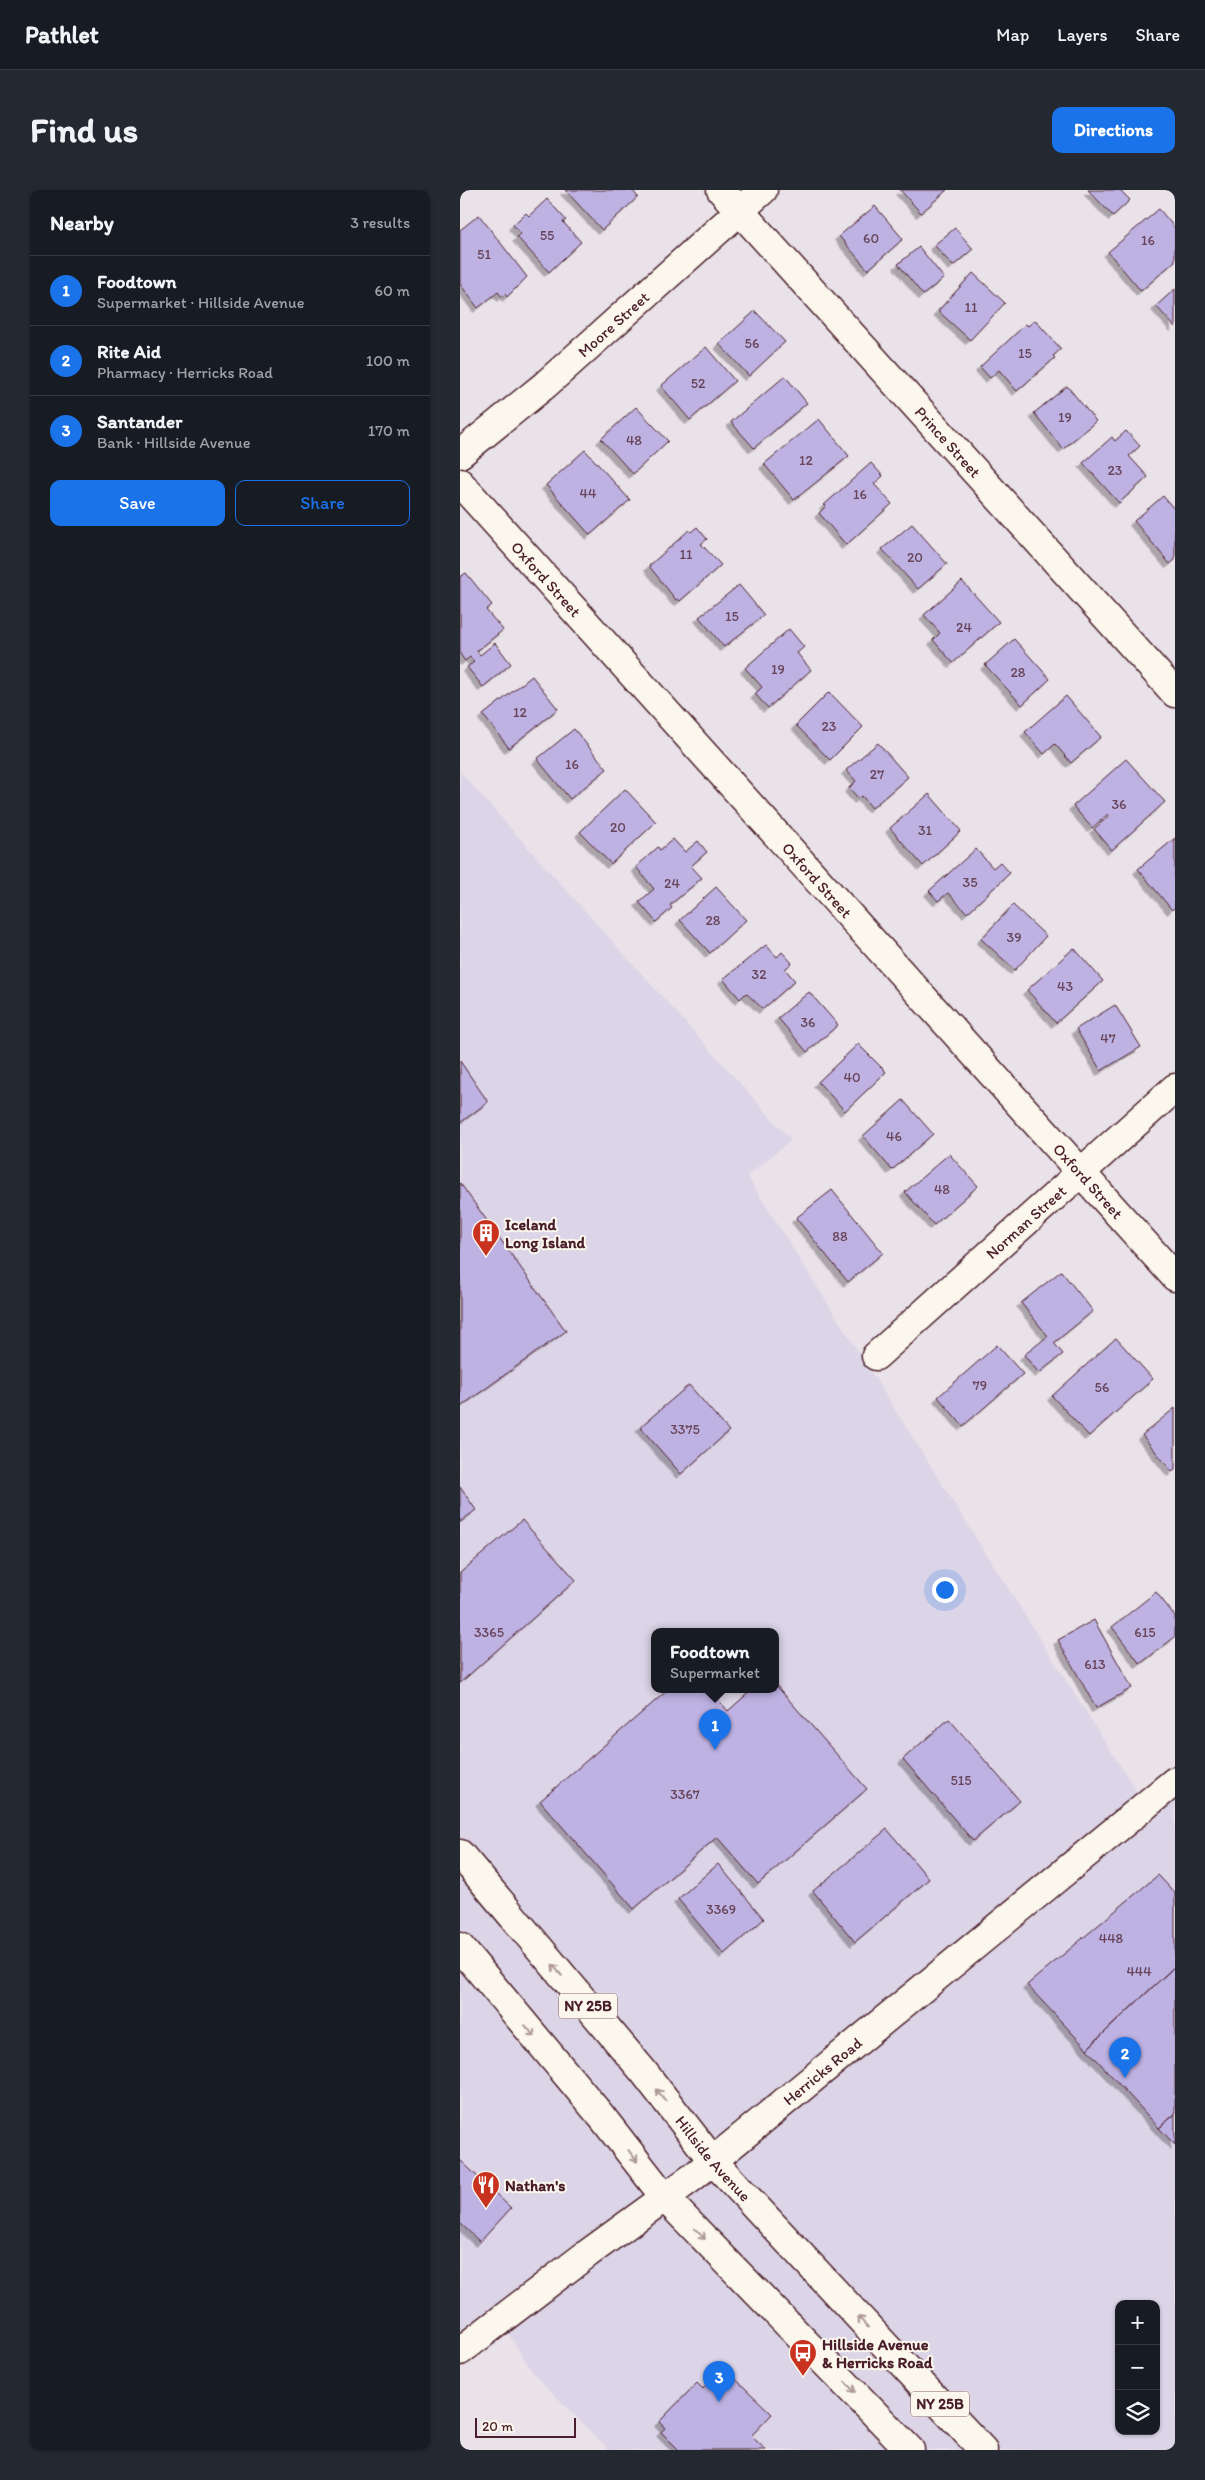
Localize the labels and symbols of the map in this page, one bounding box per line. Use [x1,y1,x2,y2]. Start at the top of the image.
house number: 55 [540,227,554,244]
house number: 60 [863,230,879,247]
house number: 16 [1141,232,1155,249]
house number: 51 [477,246,491,263]
street label: Moore Street [574,287,653,361]
house number: 11 [965,299,978,316]
house number: 56 [745,335,759,352]
house number: 15 [1018,345,1032,362]
house number: 52 [691,375,706,392]
street label: Prince Street [911,402,985,481]
house number: 19 [1058,409,1072,426]
house number: 48 [626,432,642,449]
house number: 12 [799,452,814,469]
house number: 23 [1108,462,1123,479]
house number: 44 [580,485,597,502]
house number: 16 [853,486,867,503]
street label: Oxford Street [507,537,585,621]
house number: 11 [680,546,693,563]
house number: 20 [907,549,923,566]
house number: 15 [725,608,739,625]
house number: 24 [956,619,972,636]
house number: 19 [771,661,785,678]
house number: 28 [1010,664,1026,681]
house number: 12 [513,704,528,721]
house number: 23 [822,718,837,735]
house number: 16 [565,756,579,773]
house number: 27 [870,766,884,783]
house number: 36 [1111,796,1127,813]
house number: 20 [610,819,626,836]
house number: 31 [918,822,933,839]
street label: Oxford Street [778,838,856,922]
house number: 35 [963,874,977,891]
house number: 24 [664,875,680,892]
house number: 28 [705,912,721,929]
house number: 39 [1007,929,1021,946]
house number: 32 [752,966,767,983]
house number: 43 [1057,978,1073,995]
house number: 36 [800,1014,816,1031]
house number: 47 [1100,1030,1116,1047]
house number: 40 [843,1069,861,1086]
house number: 46 [886,1128,902,1145]
street label: Oxford Street [1049,1139,1127,1222]
house number: 48 [934,1181,950,1198]
street label: Norman Street [982,1181,1070,1263]
place label: Iceland Long Island [505,1215,586,1253]
building icon: Iceland Long Island [471,1218,501,1257]
house number: 88 [832,1228,848,1245]
house number: 79 [973,1377,987,1394]
house number: 56 [1095,1379,1109,1396]
house number: 3375 [670,1421,700,1438]
your location [932,1577,958,1603]
house number: 3365 [474,1624,504,1641]
house number: 615 [1134,1624,1156,1641]
house number: 613 [1084,1656,1106,1673]
pin: 1 [699,1709,731,1750]
house number: 515 [950,1772,972,1789]
house number: 3367 [670,1786,700,1803]
house number: 3369 [706,1901,736,1918]
house number: 448 [1099,1930,1124,1947]
house number: 444 [1126,1963,1152,1980]
one-way arrow [552,1964,563,1977]
road number: NY 25B [559,1994,617,2018]
one-way arrow [525,2024,536,2037]
street label: Herricks Road [779,2033,866,2109]
pin: 2 [1109,2037,1141,2078]
one-way arrow [656,2088,666,2102]
street label: Hillside Avenue [672,2112,755,2205]
one-way arrow [627,2150,638,2163]
restaurant icon: Nathan's [471,2170,501,2209]
place label: Nathan's [505,2176,565,2195]
one-way arrow [694,2227,706,2240]
one-way arrow [857,2315,869,2328]
place label: Hillside Avenue & Herricks Road [822,2335,933,2372]
bus stop icon: Hillside Avenue & Herricks Road [788,2338,818,2377]
pin: 3 [703,2361,735,2402]
one-way arrow [844,2381,856,2393]
road number: NY 25B [911,2392,969,2416]
scale bar [475,2415,576,2438]

